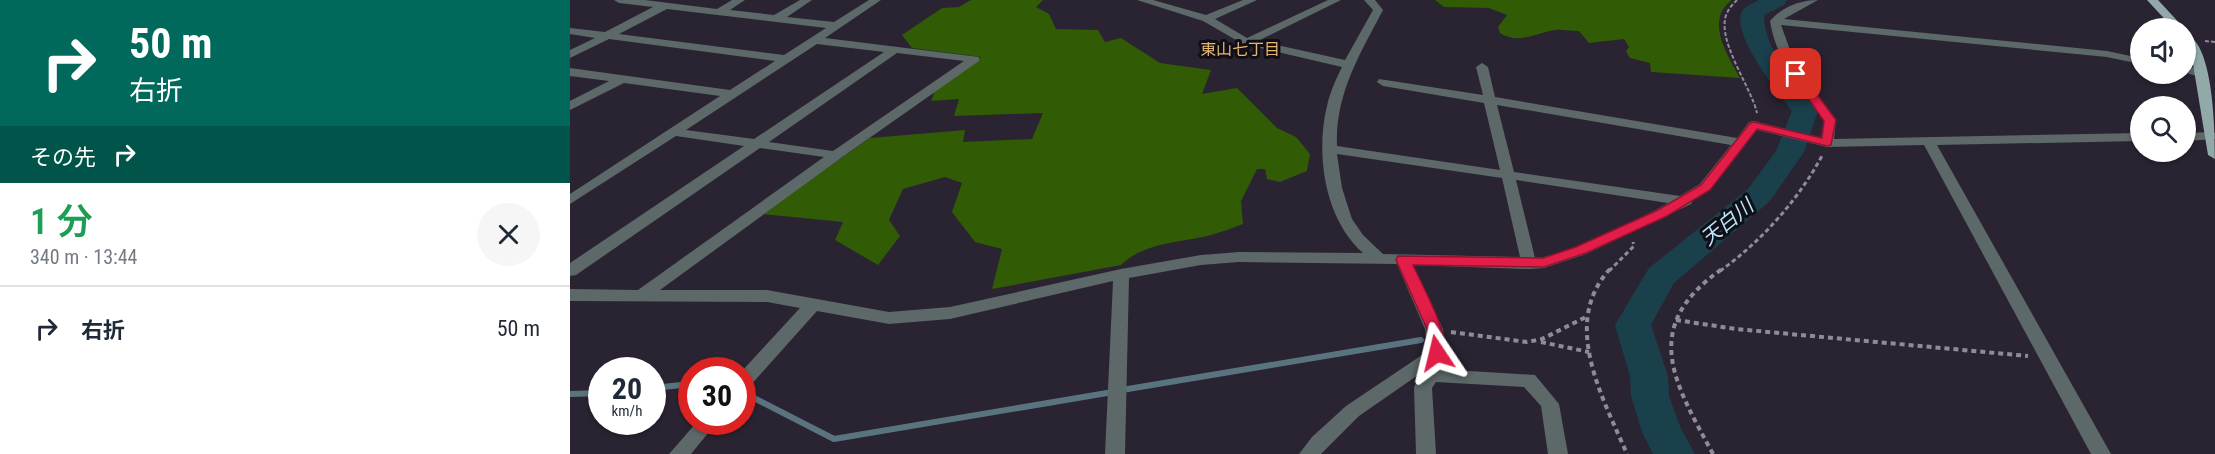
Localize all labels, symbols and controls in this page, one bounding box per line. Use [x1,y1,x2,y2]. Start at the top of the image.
map controls [2130,18,2196,162]
button: sound [2130,18,2196,84]
text: 50 m [129,19,212,68]
icon: right [30,24,108,102]
district label: 東山七丁目 [1200,40,1280,59]
pin [1770,48,1821,99]
icon: arrive [1779,57,1812,90]
text: 右折 [129,75,183,107]
button: search [2130,96,2196,162]
icon: right [108,138,141,171]
text: その先 [30,145,96,170]
water label: 天白川 [1696,193,1759,250]
text: 1 分 [30,201,92,243]
button: close [477,203,540,266]
text: 340 m · 13:44 [30,245,137,269]
icon: right [30,312,63,345]
text: 50 m [497,316,540,341]
text: 右折 [81,318,125,343]
position arrow [1405,321,1469,385]
speed limit sign: 30 [678,357,756,435]
text: 20 [612,371,642,406]
text: km/h [612,402,642,420]

